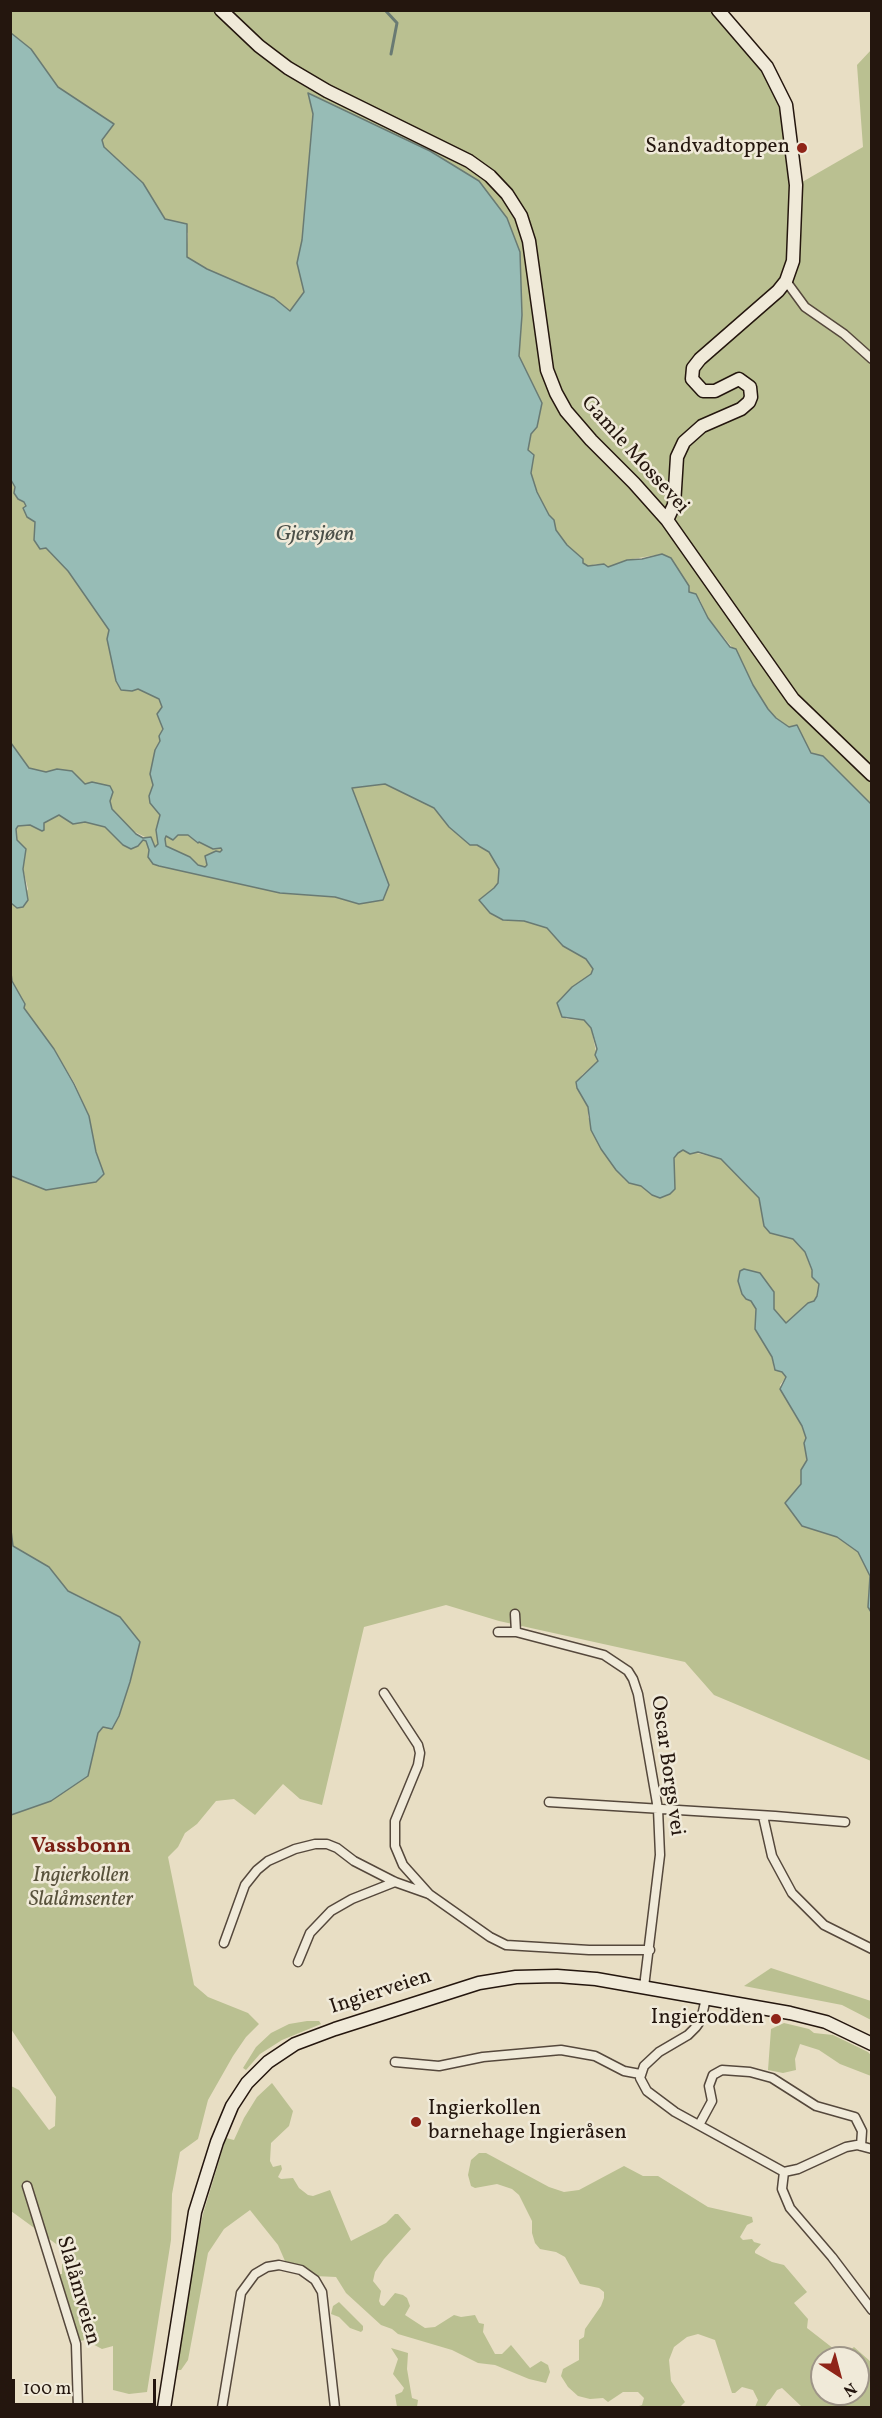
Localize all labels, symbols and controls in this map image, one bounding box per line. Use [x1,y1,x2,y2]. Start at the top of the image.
place label: Sandvadtoppen [645,135,790,161]
marker: Sandvadtoppen [795,141,809,155]
street label: Gamle Mossevei [574,392,694,520]
water label: Gjersjøen [276,523,354,549]
street label: Oscar Borgs vei [644,1694,688,1838]
district label: Vassbonn [31,1835,131,1861]
park label: Ingierkollen Slalåmsenter [29,1864,133,1914]
street label: Ingierveien [327,1965,435,2021]
place label: Ingierodden [651,2006,764,2032]
marker: Ingierodden [769,2012,783,2026]
place label: Ingierkollen barnehage Ingieråsen [428,2097,627,2147]
marker: Ingierkollen barnehage Ingieråsen [409,2115,423,2129]
street label: Slalåmveien [49,2233,105,2349]
north arrow [810,2346,870,2406]
scale bar [15,2367,159,2405]
text: 100 m [23,2377,72,2402]
text: N [838,2377,861,2401]

